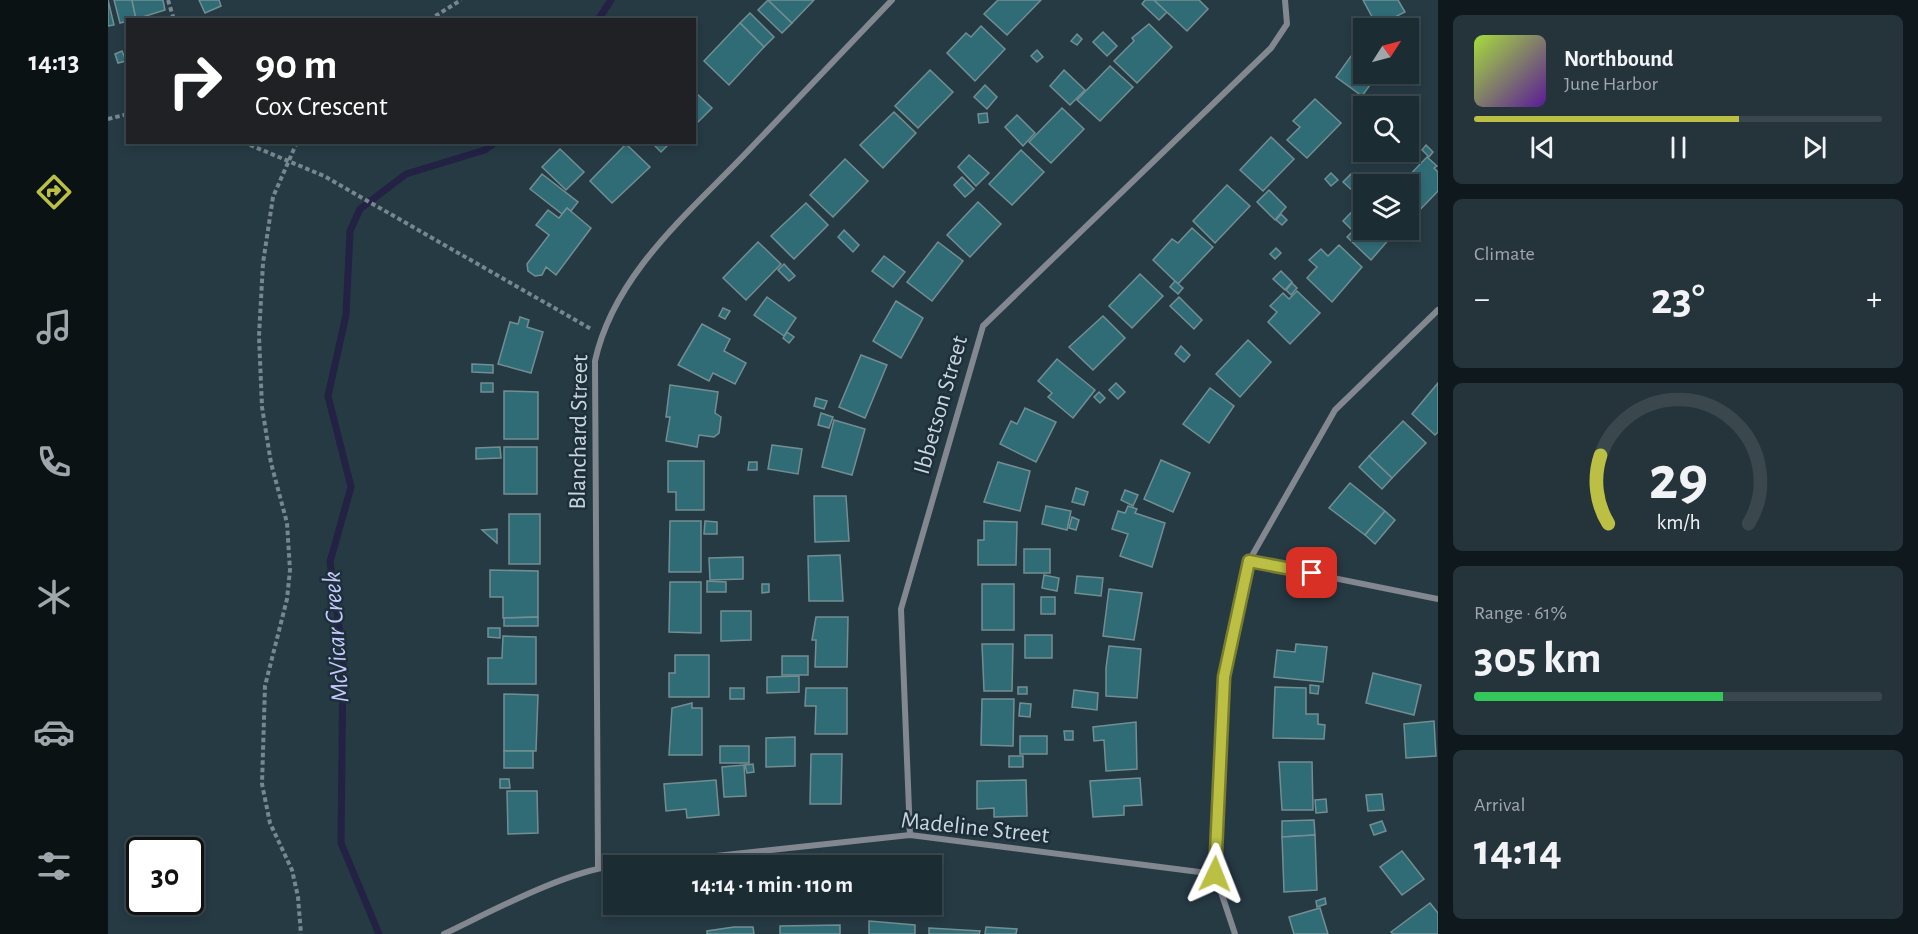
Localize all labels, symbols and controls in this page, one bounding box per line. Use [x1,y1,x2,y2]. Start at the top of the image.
north arrow [1353,18,1419,84]
map controls [1353,18,1419,240]
icon: right [156,42,234,120]
text: 90 m [255,44,337,86]
text: 14:13 [29,48,79,75]
text: Northbound [1564,48,1673,70]
text: June Harbor [1564,74,1658,94]
text: Cox Crescent [255,93,388,120]
button: search [1353,96,1419,162]
icon: previous [1526,131,1559,164]
icon: pause [1662,131,1695,164]
icon: next [1798,131,1831,164]
icon: directions [33,171,75,213]
button: layers [1353,174,1419,240]
text: Climate [1474,244,1535,264]
text: 23° [1651,277,1705,322]
text: − [1474,283,1490,316]
text: + [1866,283,1882,316]
icon: music [33,306,75,348]
street label: Ibbetson Street [910,333,972,477]
street label: Blanchard Street [566,354,592,510]
icon: phone [33,441,75,483]
text: 29 [1648,448,1708,510]
text: km/h [1656,512,1700,533]
pin [1286,547,1337,598]
icon: arrive [1295,556,1328,589]
water label: McVicar Creek [318,571,354,703]
icon: climate [33,576,75,618]
text: Range · 61% [1474,603,1567,623]
text: 305 km [1474,636,1602,681]
icon: car [33,711,75,753]
text: Arrival [1474,795,1525,815]
street label: Madeline Street [900,808,1051,848]
text: 14:14 [1474,828,1562,873]
speed limit sign: 30 [126,837,204,915]
position arrow [1183,842,1247,906]
icon: filters [33,845,75,887]
text: 14:14 · 1 min · 110 m [692,874,853,896]

